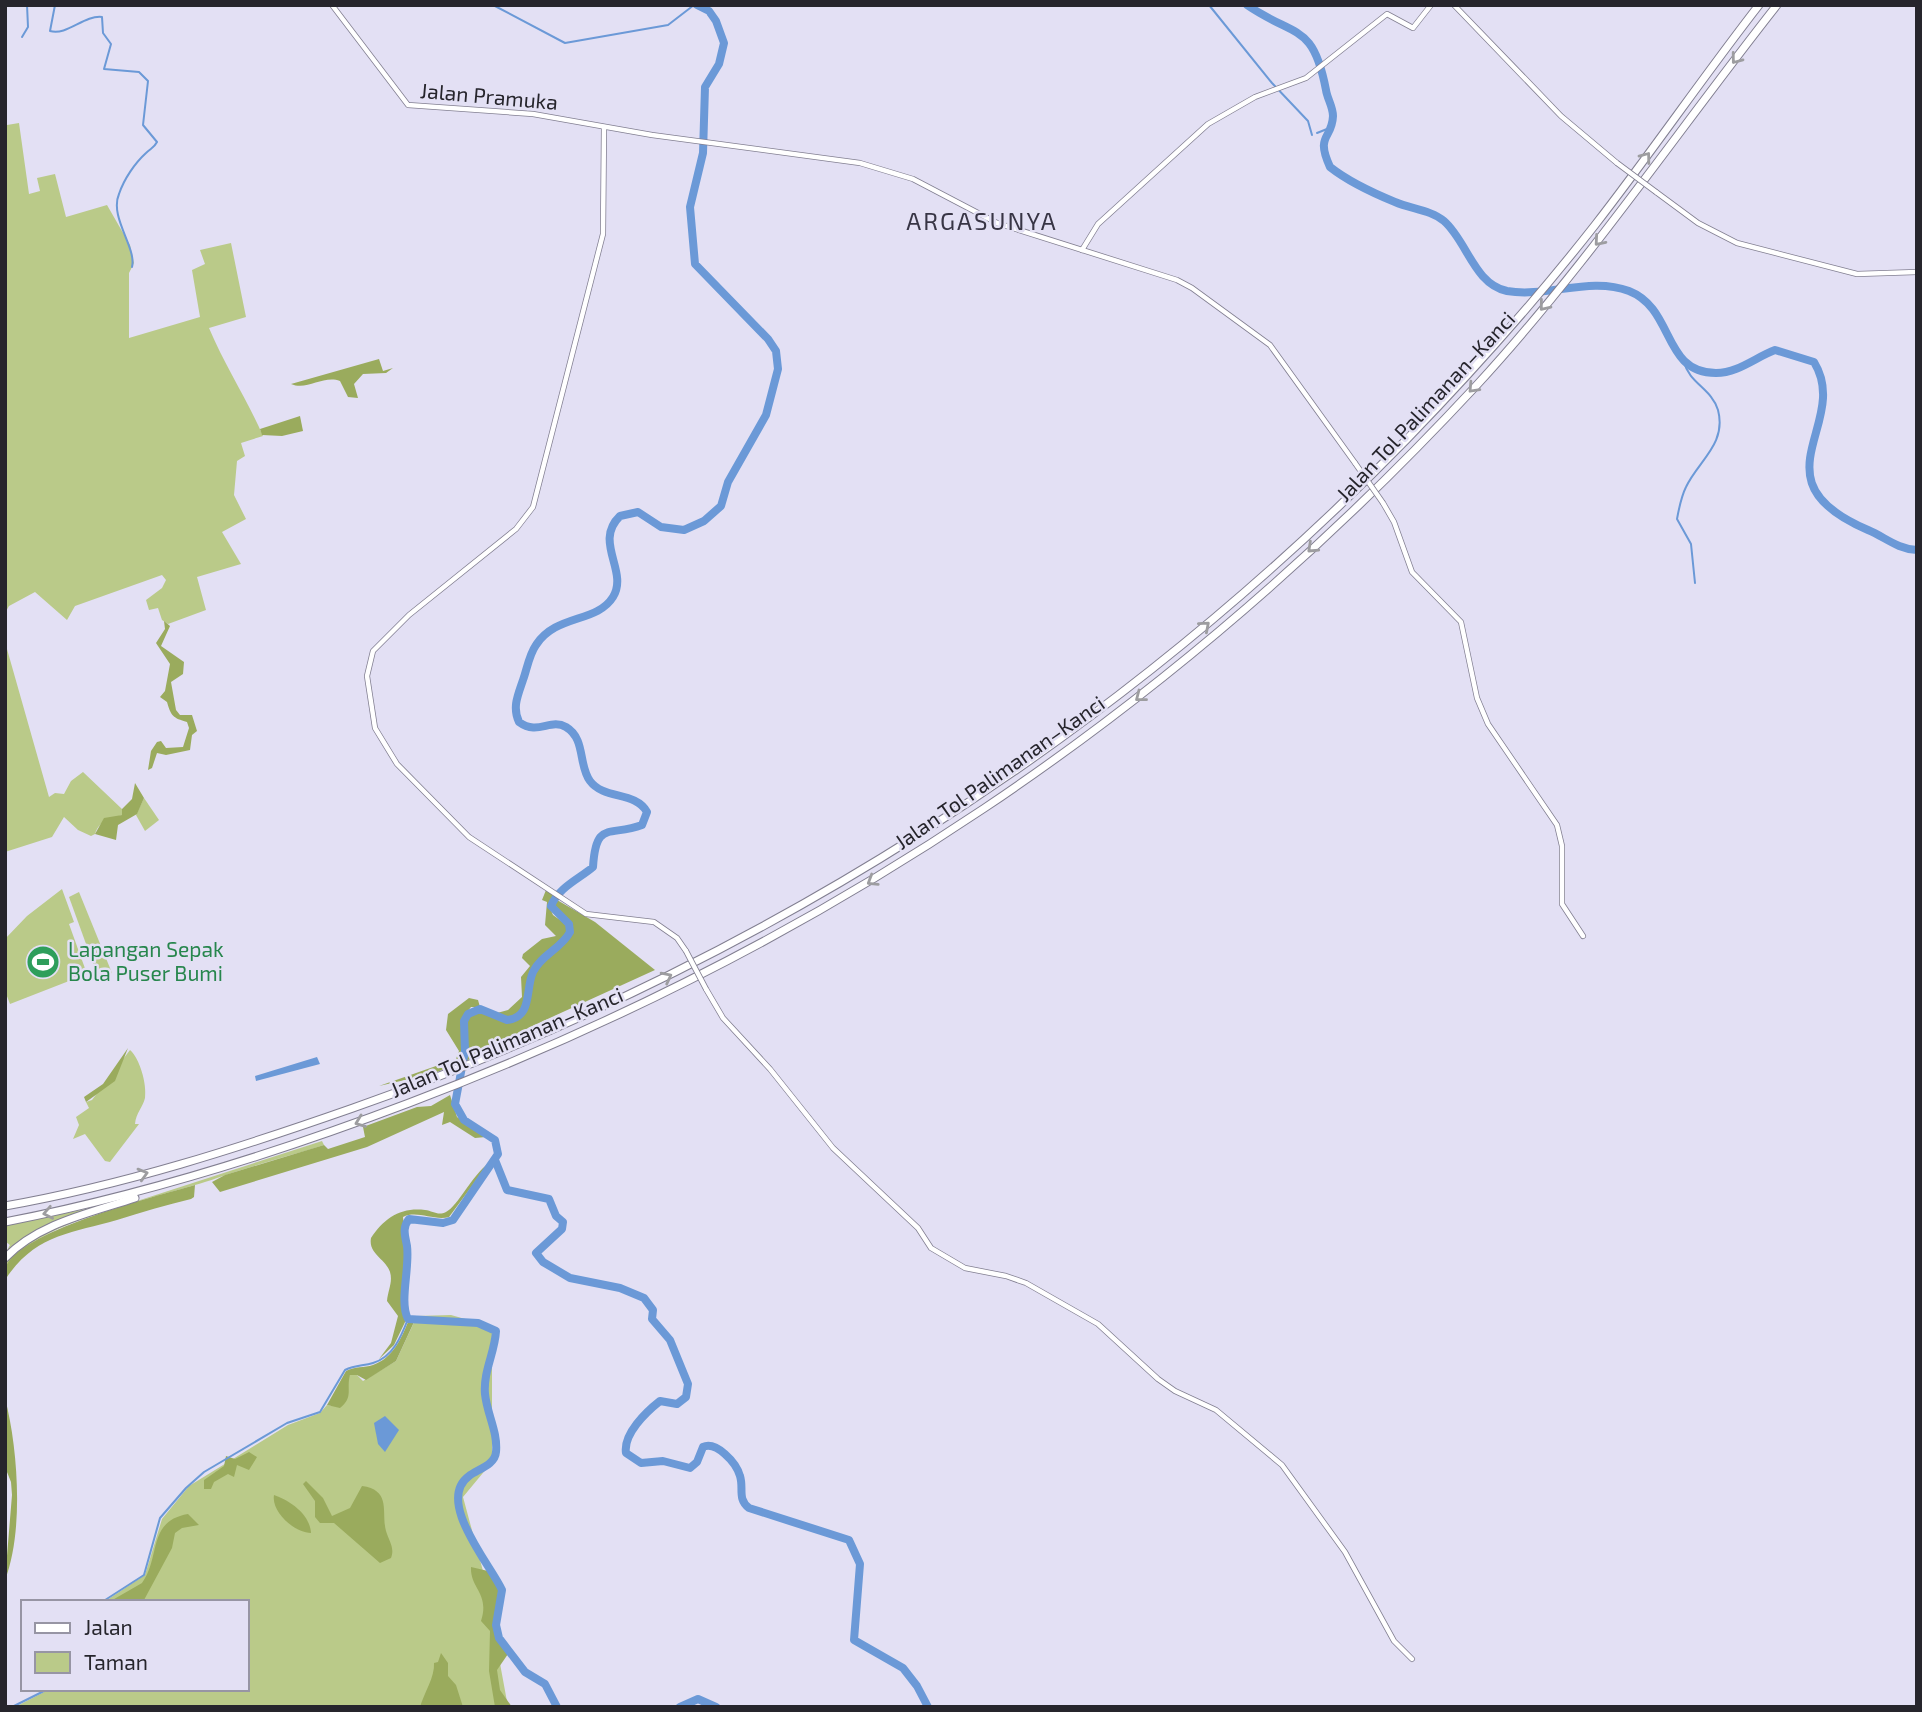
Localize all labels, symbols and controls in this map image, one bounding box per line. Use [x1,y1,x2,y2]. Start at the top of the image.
one-way arrow [1731,51,1744,64]
street label: Jalan Pramuka [419,77,559,114]
one-way arrow [1638,152,1651,165]
district label: ARGASUNYA [906,206,1058,235]
one-way arrow [1595,233,1607,246]
one-way arrow [1540,297,1552,310]
street label: Jalan Tol Palimanan–Kanci [1330,306,1519,506]
one-way arrow [1469,380,1482,393]
one-way arrow [1307,540,1320,553]
one-way arrow [1197,622,1210,634]
one-way arrow [1135,688,1147,701]
street label: Jalan Tol Palimanan–Kanci [889,690,1109,854]
one-way arrow [866,873,879,886]
place label: Lapangan Sepak Bola Puser Bumi [68,936,224,985]
sports icon: Lapangan Sepak Bola Puser Bumi [24,943,62,981]
one-way arrow [660,971,672,985]
street label: Jalan Tol Palimanan–Kanci [386,981,626,1102]
one-way arrow [355,1113,367,1127]
one-way arrow [137,1168,149,1183]
one-way arrow [42,1205,54,1220]
legend [21,1600,248,1691]
text: Jalan [84,1614,133,1639]
text: Taman [84,1649,148,1674]

